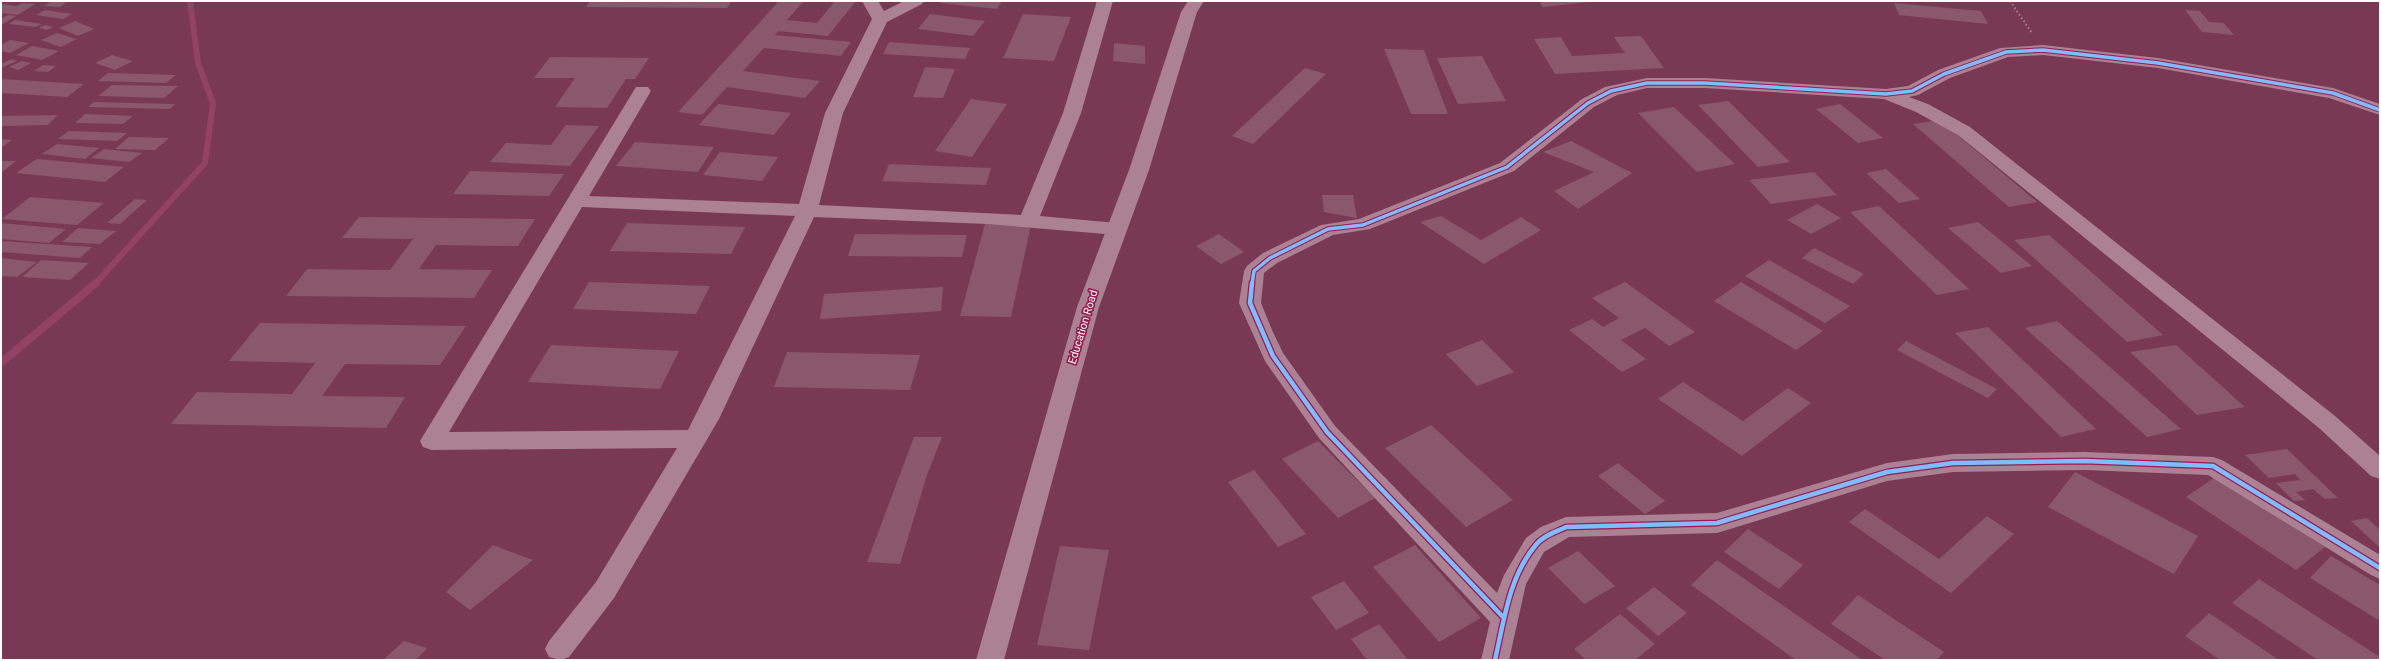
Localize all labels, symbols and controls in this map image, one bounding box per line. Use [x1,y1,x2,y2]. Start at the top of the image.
street label: Education Road [1066,288,1100,366]

